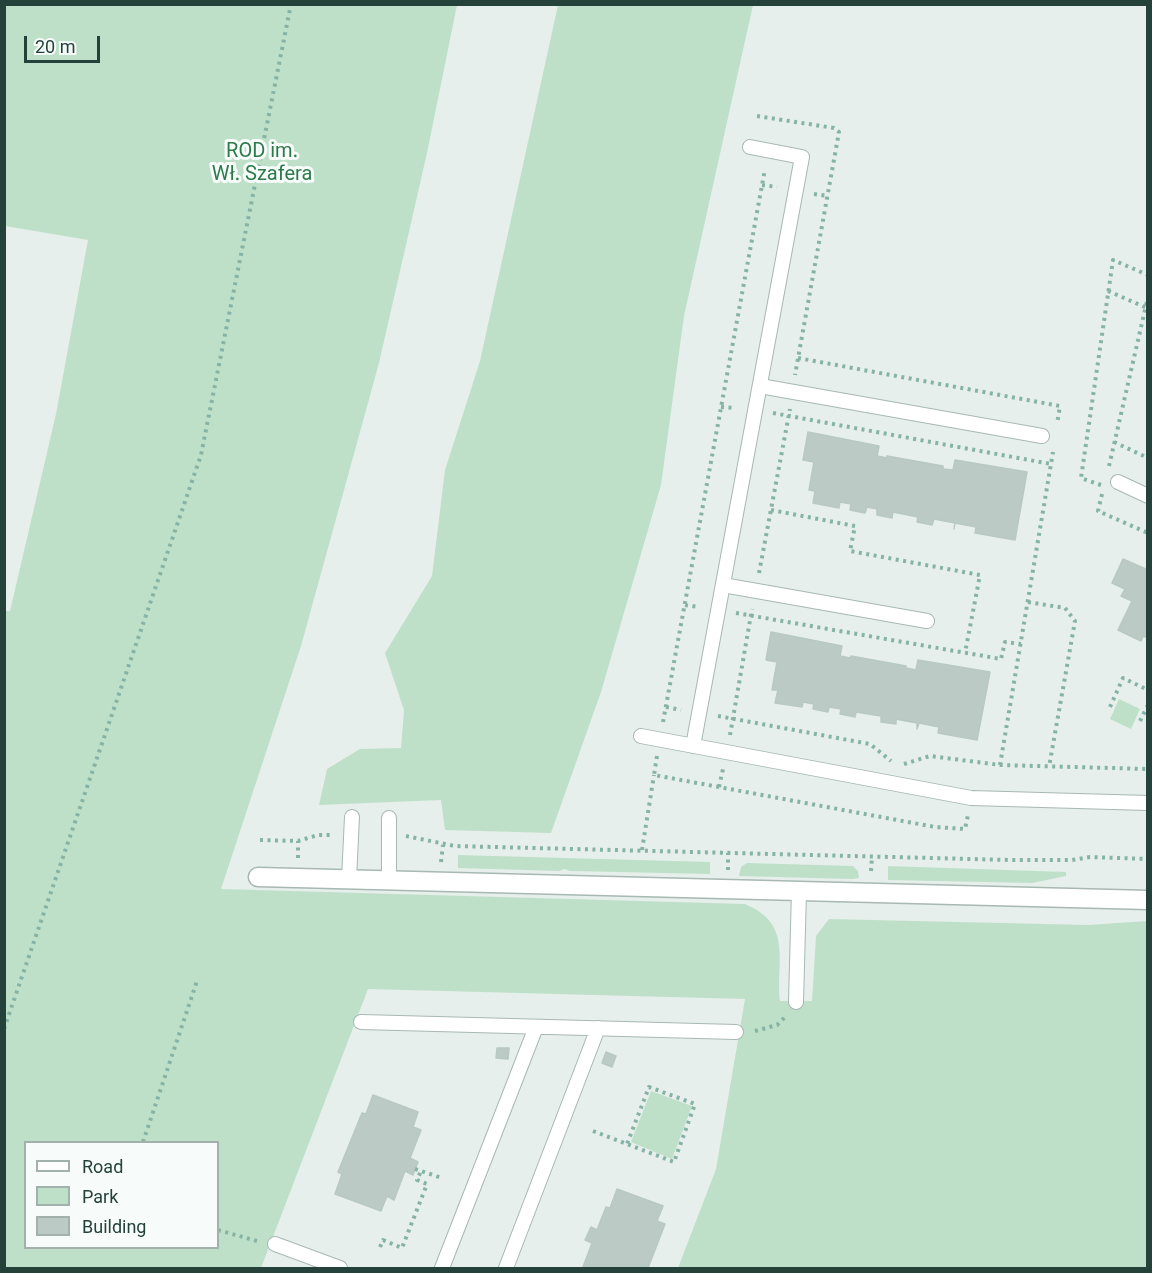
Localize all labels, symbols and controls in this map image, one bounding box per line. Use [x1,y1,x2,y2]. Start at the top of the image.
scale bar [27,24,104,62]
text: 20 m [35,36,75,57]
park label: ROD im. Wł. Szafera [212,140,312,187]
legend [24,1141,219,1249]
text: Road [82,1156,123,1177]
text: Park [82,1186,118,1207]
text: Building [82,1216,146,1237]

